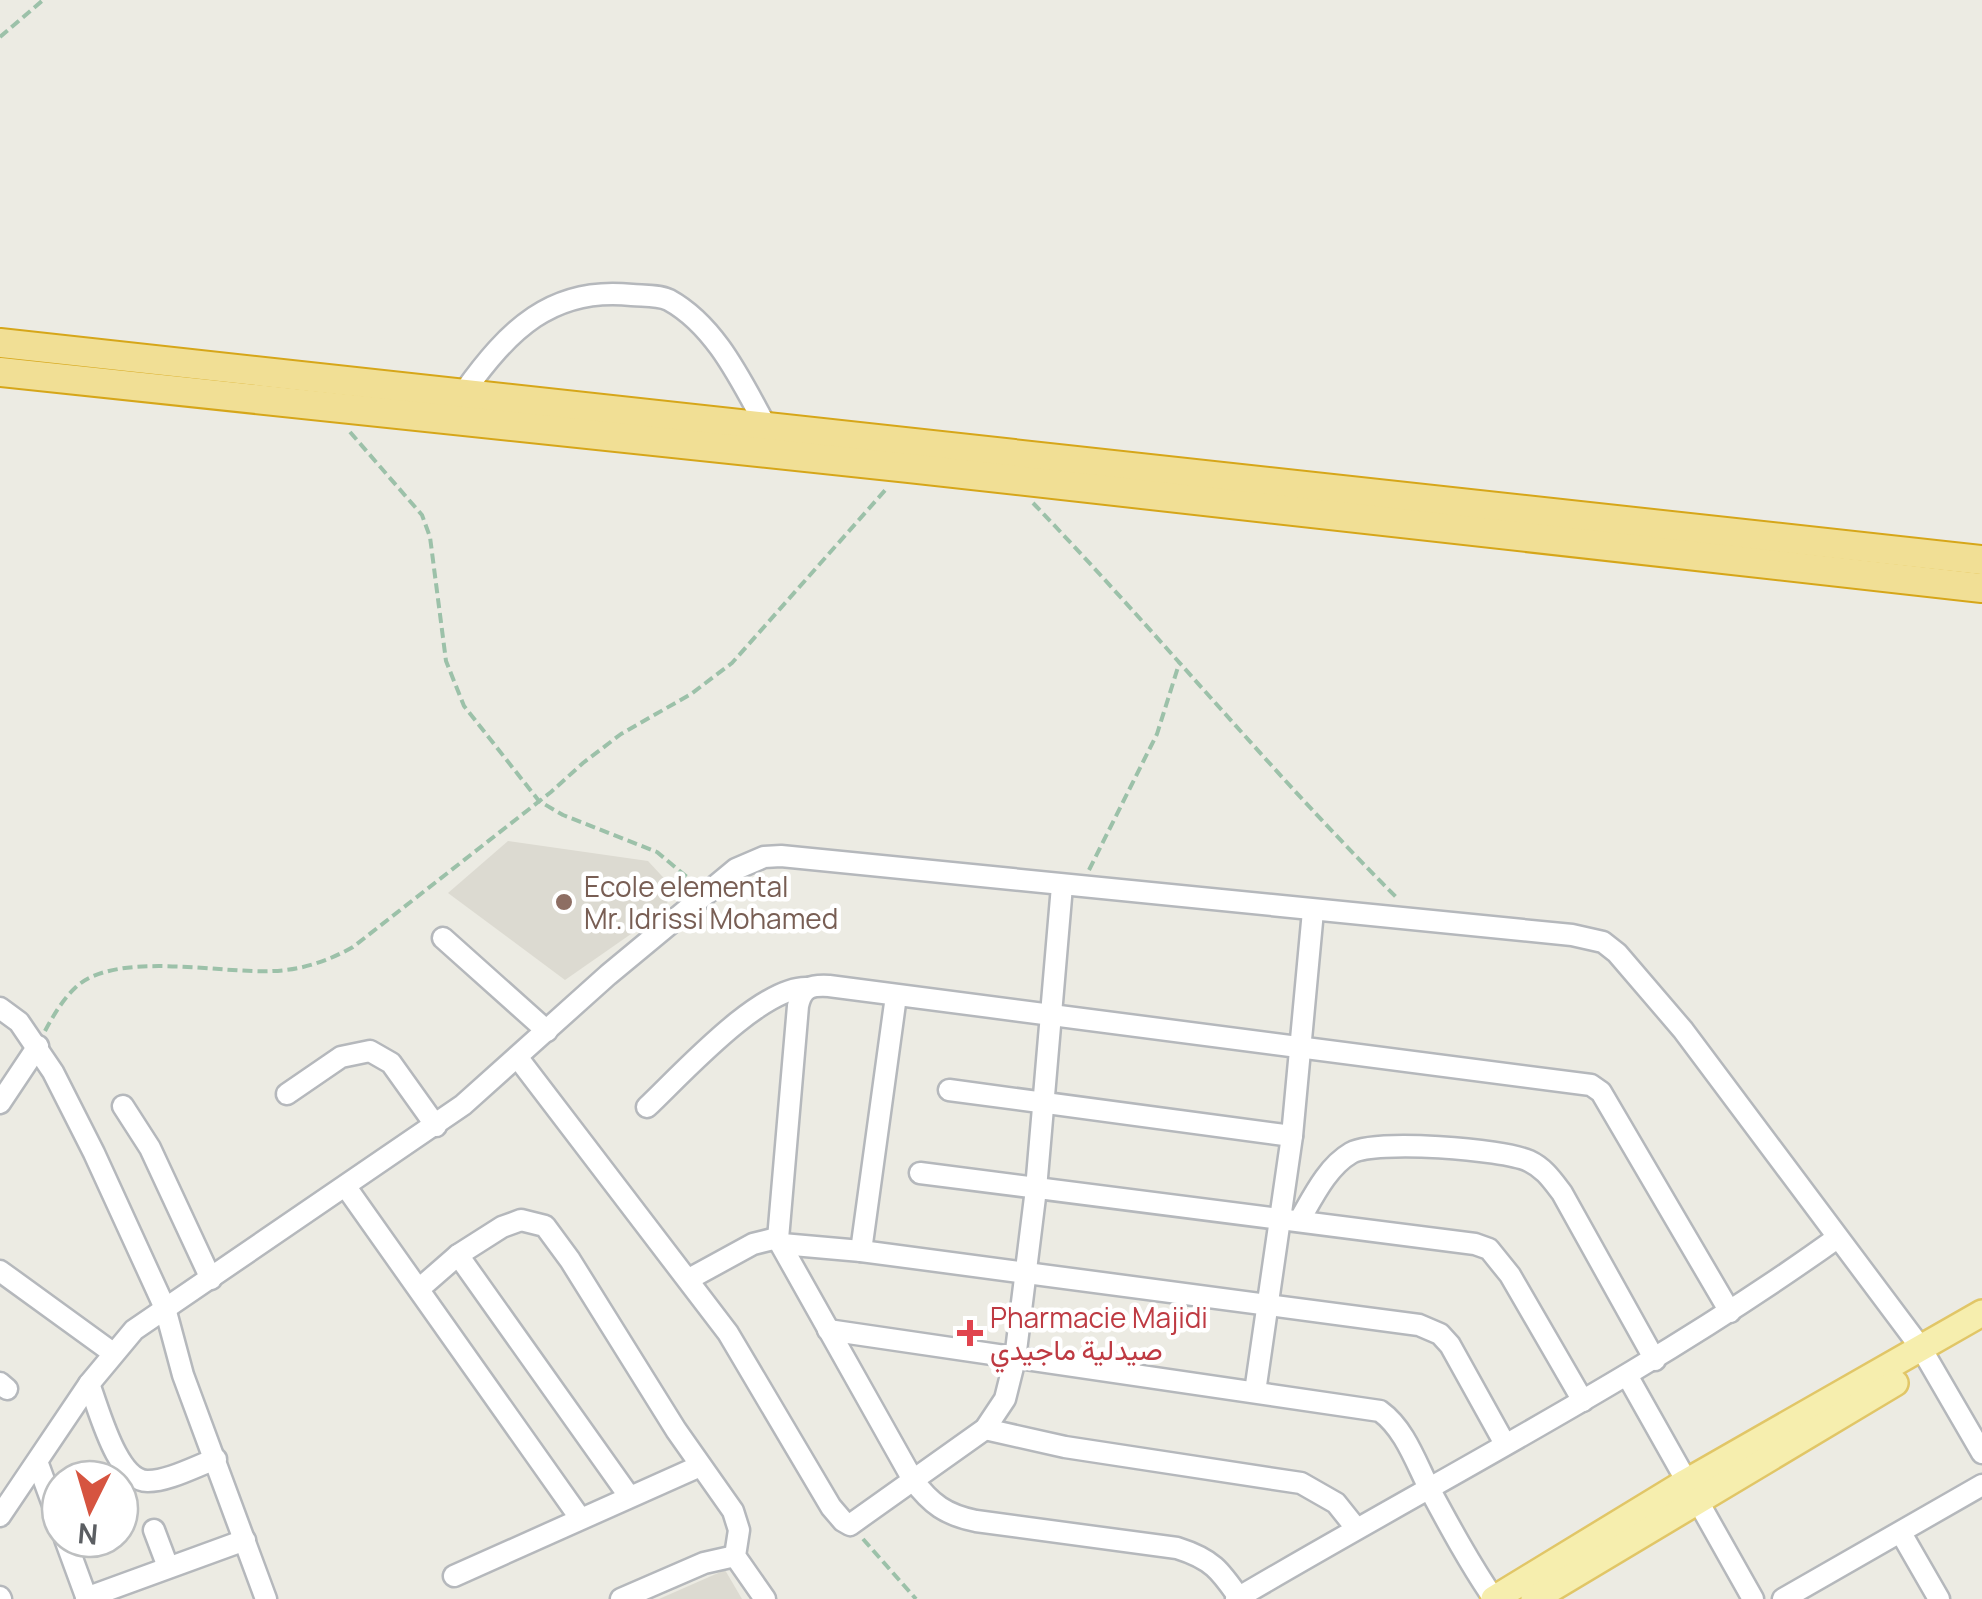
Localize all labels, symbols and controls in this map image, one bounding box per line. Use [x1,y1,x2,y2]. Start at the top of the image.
place label: Ecole elemental Mr. Idrissi Mohamed [584,867,838,937]
marker: Ecole elemental Mr. Idrissi Mohamed [553,891,575,913]
place label: Pharmacie Majidi صيدلية ماجيدي [990,1298,1208,1373]
marker: Pharmacie Majidi صيدلية ماجيدي [959,1322,981,1344]
north arrow [40,1459,140,1559]
text: N [76,1515,99,1555]

